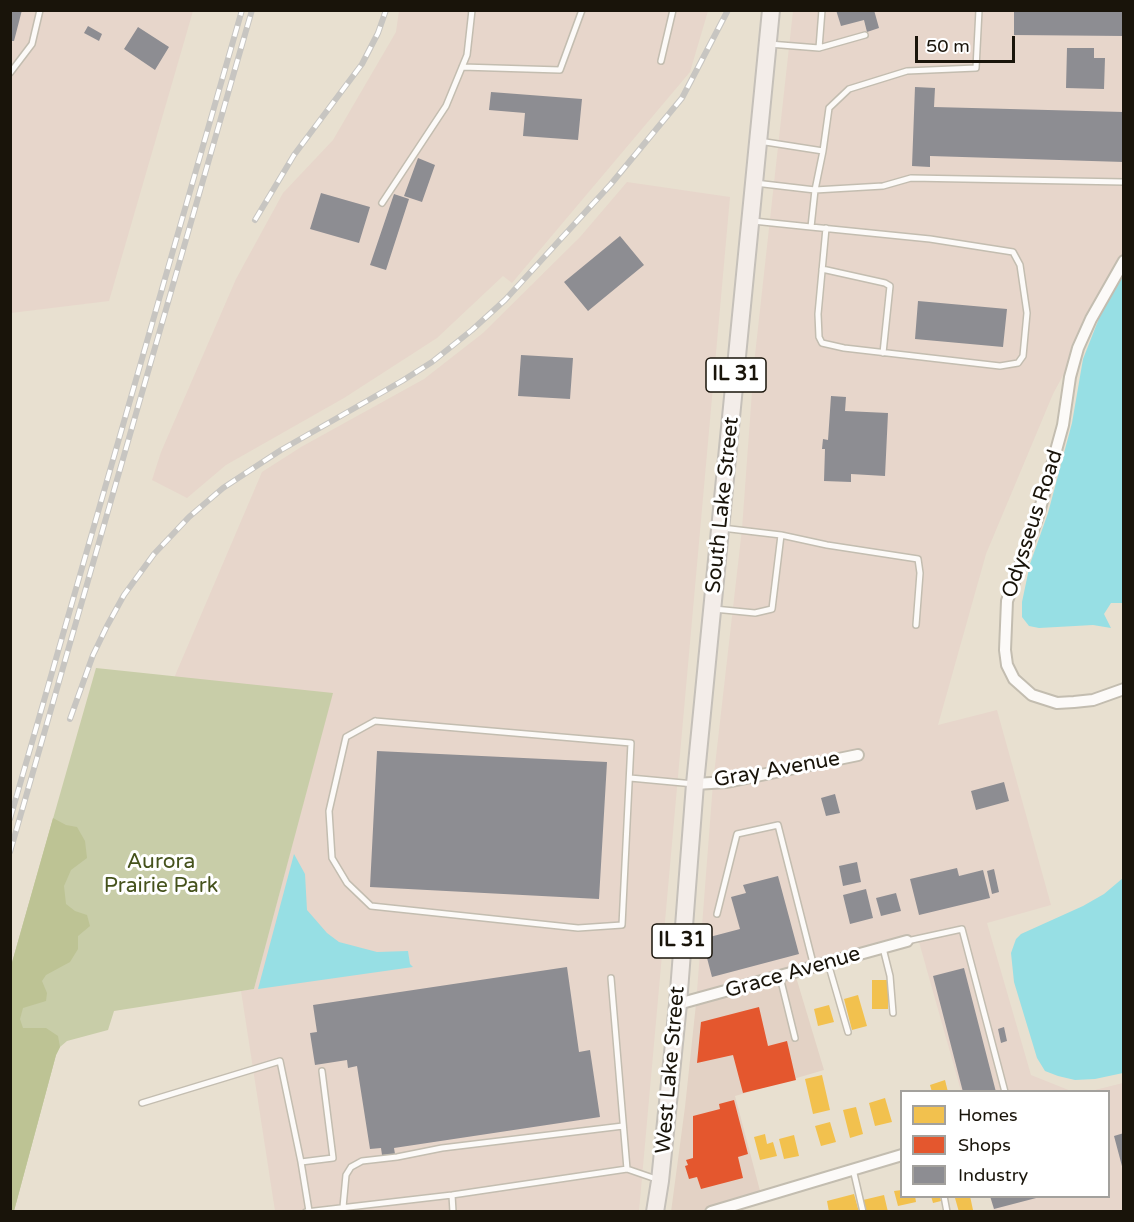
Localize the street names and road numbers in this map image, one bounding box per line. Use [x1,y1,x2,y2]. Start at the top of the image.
road number: IL 31 [706,358,766,392]
street label: South Lake Street [701,416,745,594]
street label: Odysseus Road [997,447,1069,601]
street label: Gray Avenue [712,747,842,793]
road number: IL 31 [652,924,712,958]
street label: Grace Avenue [723,942,863,1004]
street label: West Lake Street [651,985,691,1155]

